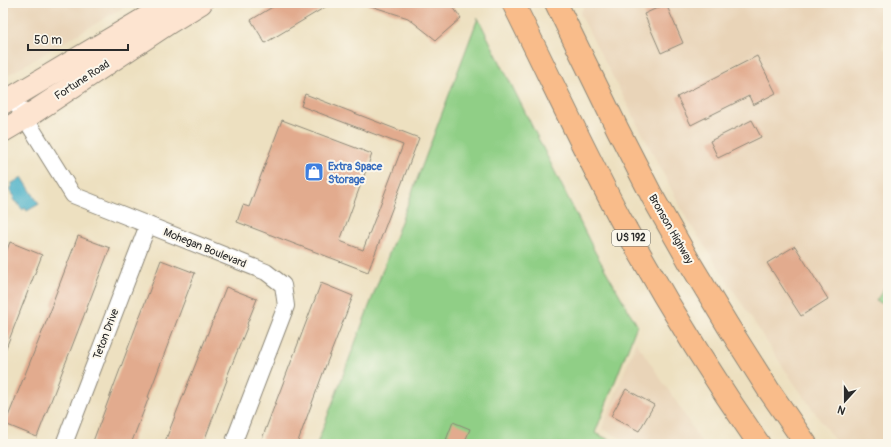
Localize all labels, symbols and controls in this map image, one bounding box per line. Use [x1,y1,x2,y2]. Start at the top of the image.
scale bar [28,26,128,52]
text: 50 m [34,33,62,48]
street label: Fortune Road [52,57,112,103]
place label: Extra Space Storage [328,160,383,186]
shop icon: Extra Space Storage [303,161,325,183]
street label: Bronson Highway [646,192,696,266]
street label: Mohegan Boulevard [162,225,248,271]
road number: US 192 [612,230,650,246]
street label: Teton Drive [90,306,122,361]
north arrow [825,381,865,421]
text: N [835,402,847,417]

